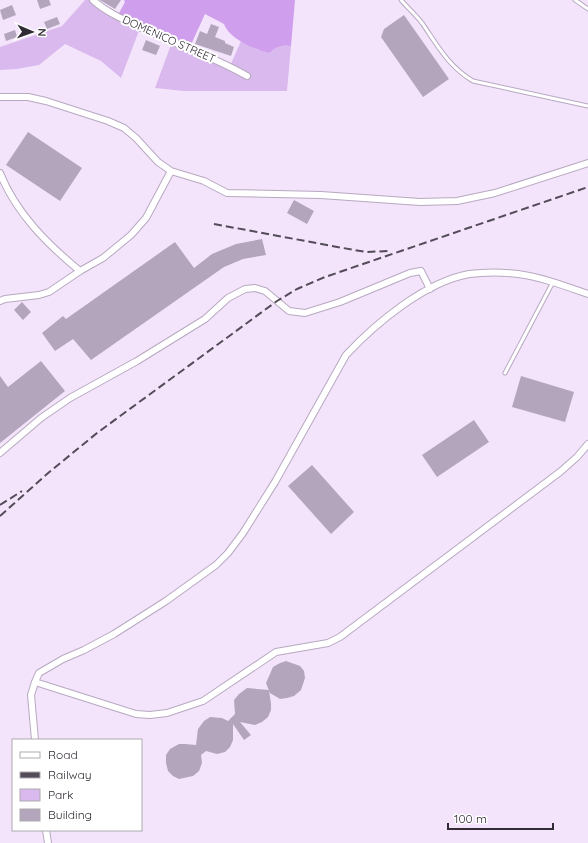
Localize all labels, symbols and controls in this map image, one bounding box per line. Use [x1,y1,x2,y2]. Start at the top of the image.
north arrow [12,12,52,52]
street label: DOMENICO STREET [120,12,218,66]
text: N [35,28,49,37]
legend [12,739,142,831]
text: Road [48,747,78,762]
text: Railway [48,767,92,782]
text: Park [48,787,73,802]
scale bar [448,805,553,831]
text: Building [48,807,92,822]
text: 100 m [454,811,487,826]

